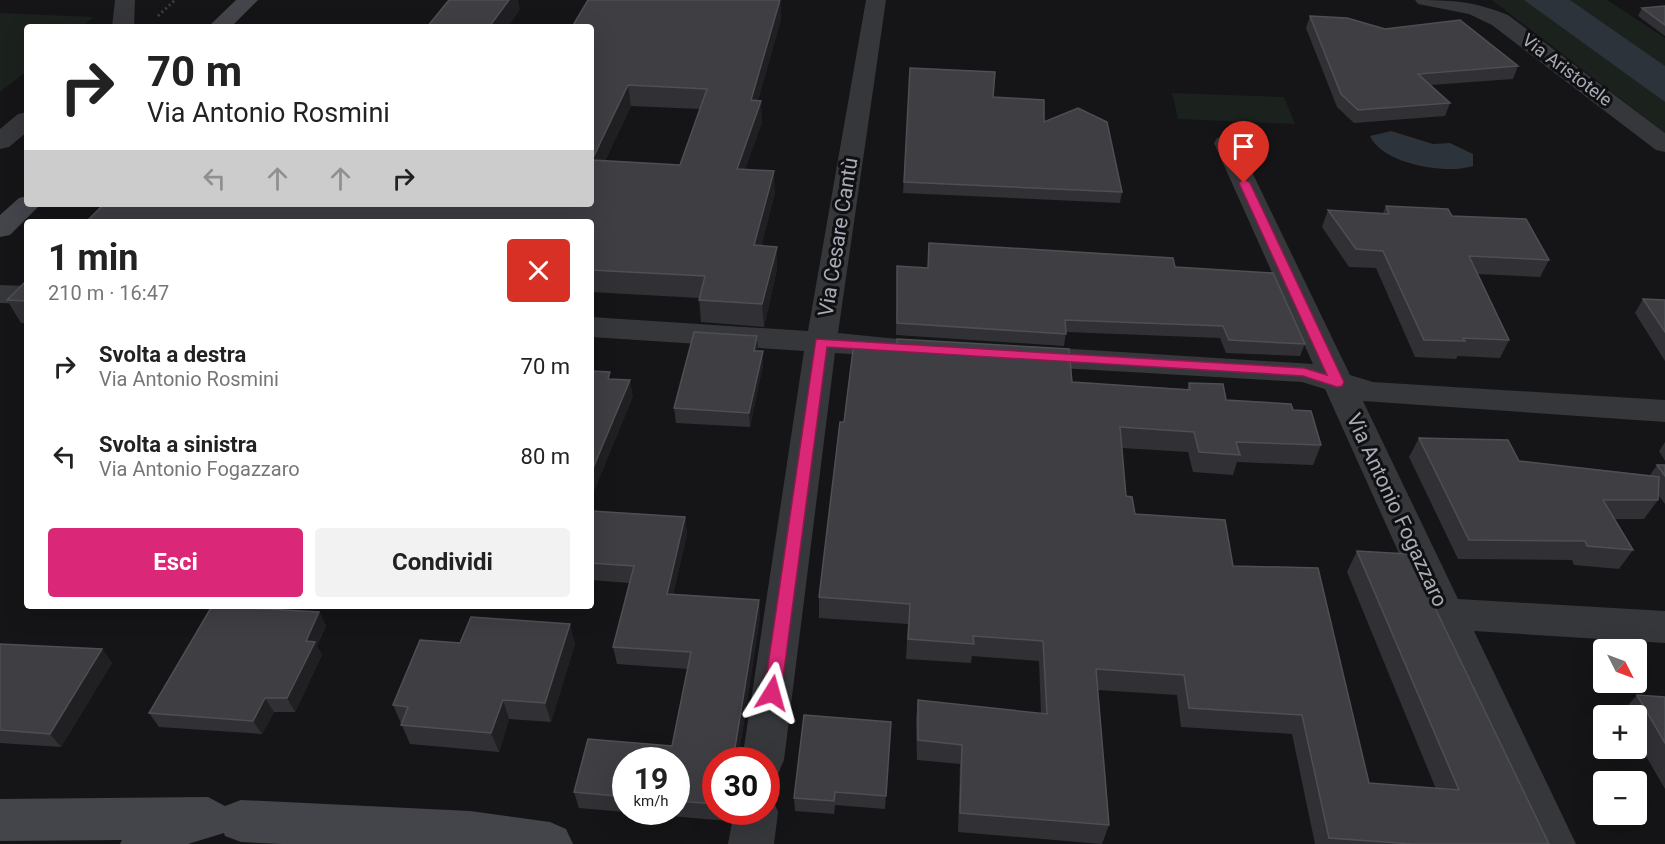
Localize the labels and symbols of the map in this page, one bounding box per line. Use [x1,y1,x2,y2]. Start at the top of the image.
street label: Via Aristotele [1518,29,1616,110]
pin [1218,121,1269,183]
street label: Via Cesare Cantù [814,156,862,318]
street label: Via Antonio Fogazzaro [1342,409,1452,611]
north arrow [1593,639,1647,693]
position arrow [740,661,804,725]
speed limit sign: 30 [702,747,780,825]

